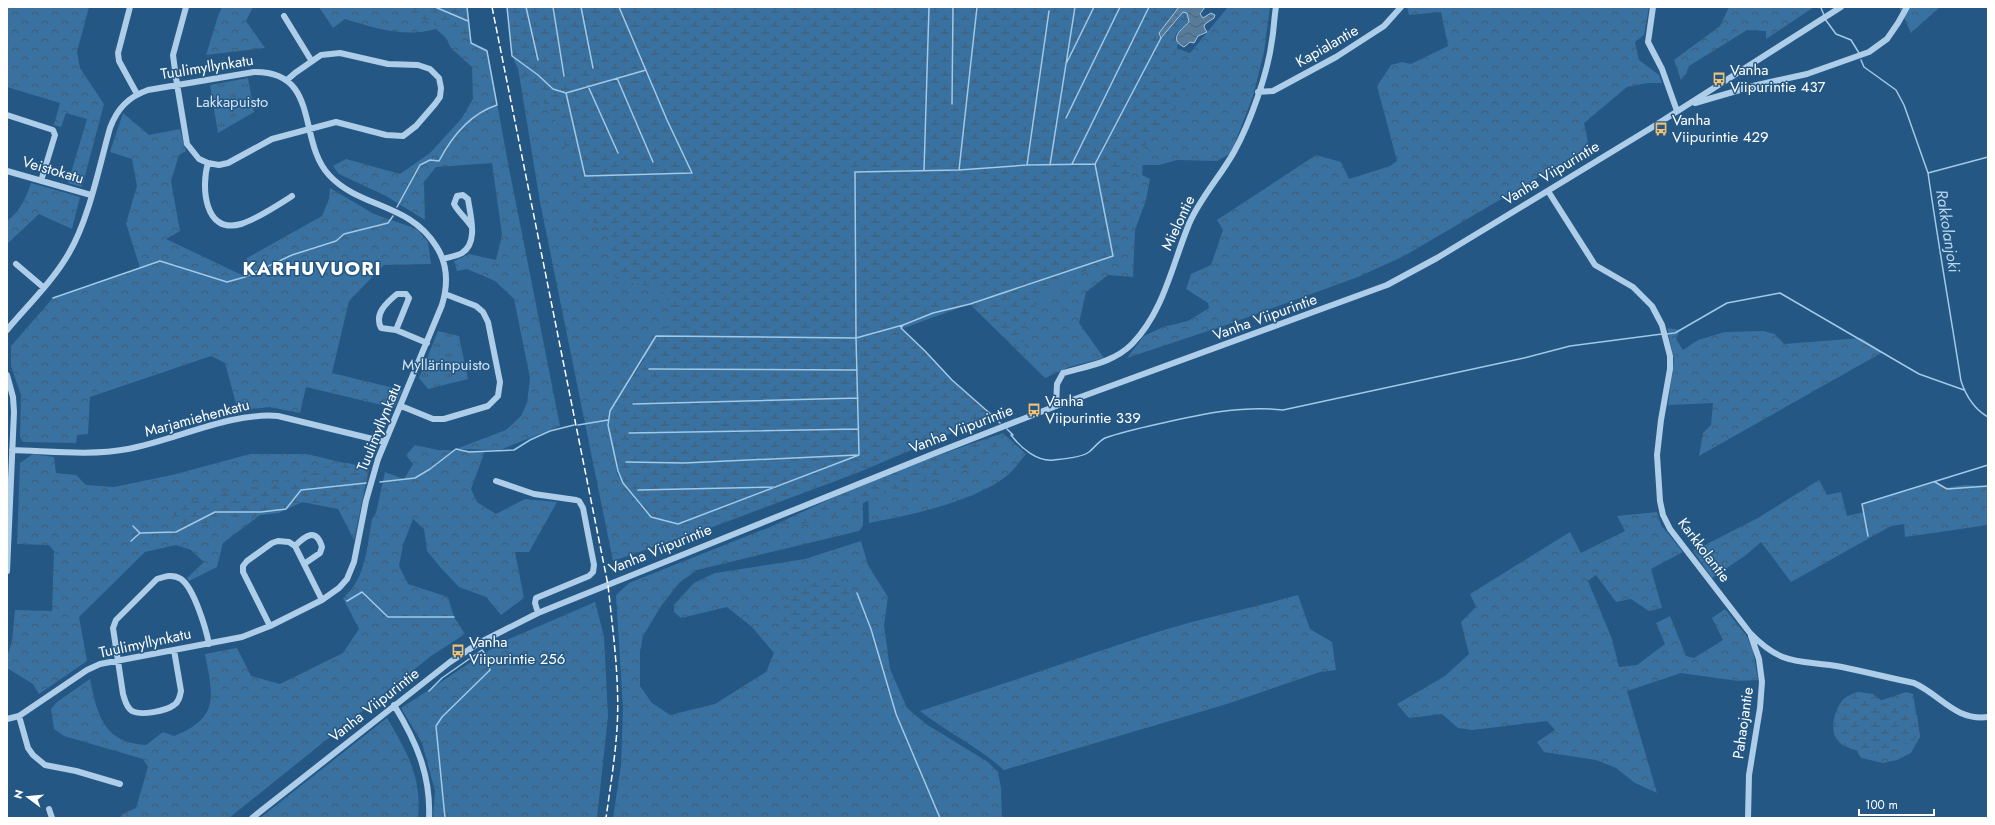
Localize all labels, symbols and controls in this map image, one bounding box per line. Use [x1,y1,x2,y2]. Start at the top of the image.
street label: Kapialantie [1292,19,1363,73]
street label: Tuulimyllynkatu [159,49,255,85]
place label: Vanha Viipurintie 437 [1730,59,1825,98]
bus stop icon: Vanha Viipurintie 437 [1711,71,1727,87]
park label: Lakkapuisto [196,91,268,113]
place label: Vanha Viipurintie 429 [1672,109,1769,148]
bus stop icon: Vanha Viipurintie 429 [1653,121,1669,137]
street label: Vanha Viipurintie [1498,135,1604,211]
street label: Veistokatu [19,151,87,189]
water label: Rakkolanjoki [1930,188,1966,275]
street label: Mielontie [1156,192,1200,254]
district label: KARHUVUORI [242,255,382,282]
street label: Vanha Viipurintie [1210,288,1320,346]
park label: Myllärinpuisto [402,354,490,376]
street label: Tuulimyllynkatu [351,379,407,475]
place label: Vanha Viipurintie 339 [1045,390,1141,429]
street label: Marjamiehenkatu [142,393,252,443]
street label: Vanha Viipurintie [906,399,1016,459]
bus stop icon: Vanha Viipurintie 339 [1026,402,1042,418]
street label: Karkkolantie [1672,513,1736,587]
street label: Vanha Viipurintie [605,518,715,580]
street label: Tuulimyllynkatu [97,622,193,664]
place label: Vanha Viipurintie 256 [469,631,565,670]
bus stop icon: Vanha Viipurintie 256 [450,643,466,659]
street label: Vanha Viipurintie [324,663,424,747]
street label: Pahaojantie [1727,685,1759,760]
north arrow [8,777,48,817]
text: N [9,788,27,801]
scale bar [1859,791,1934,817]
text: 100 m [1865,796,1898,814]

